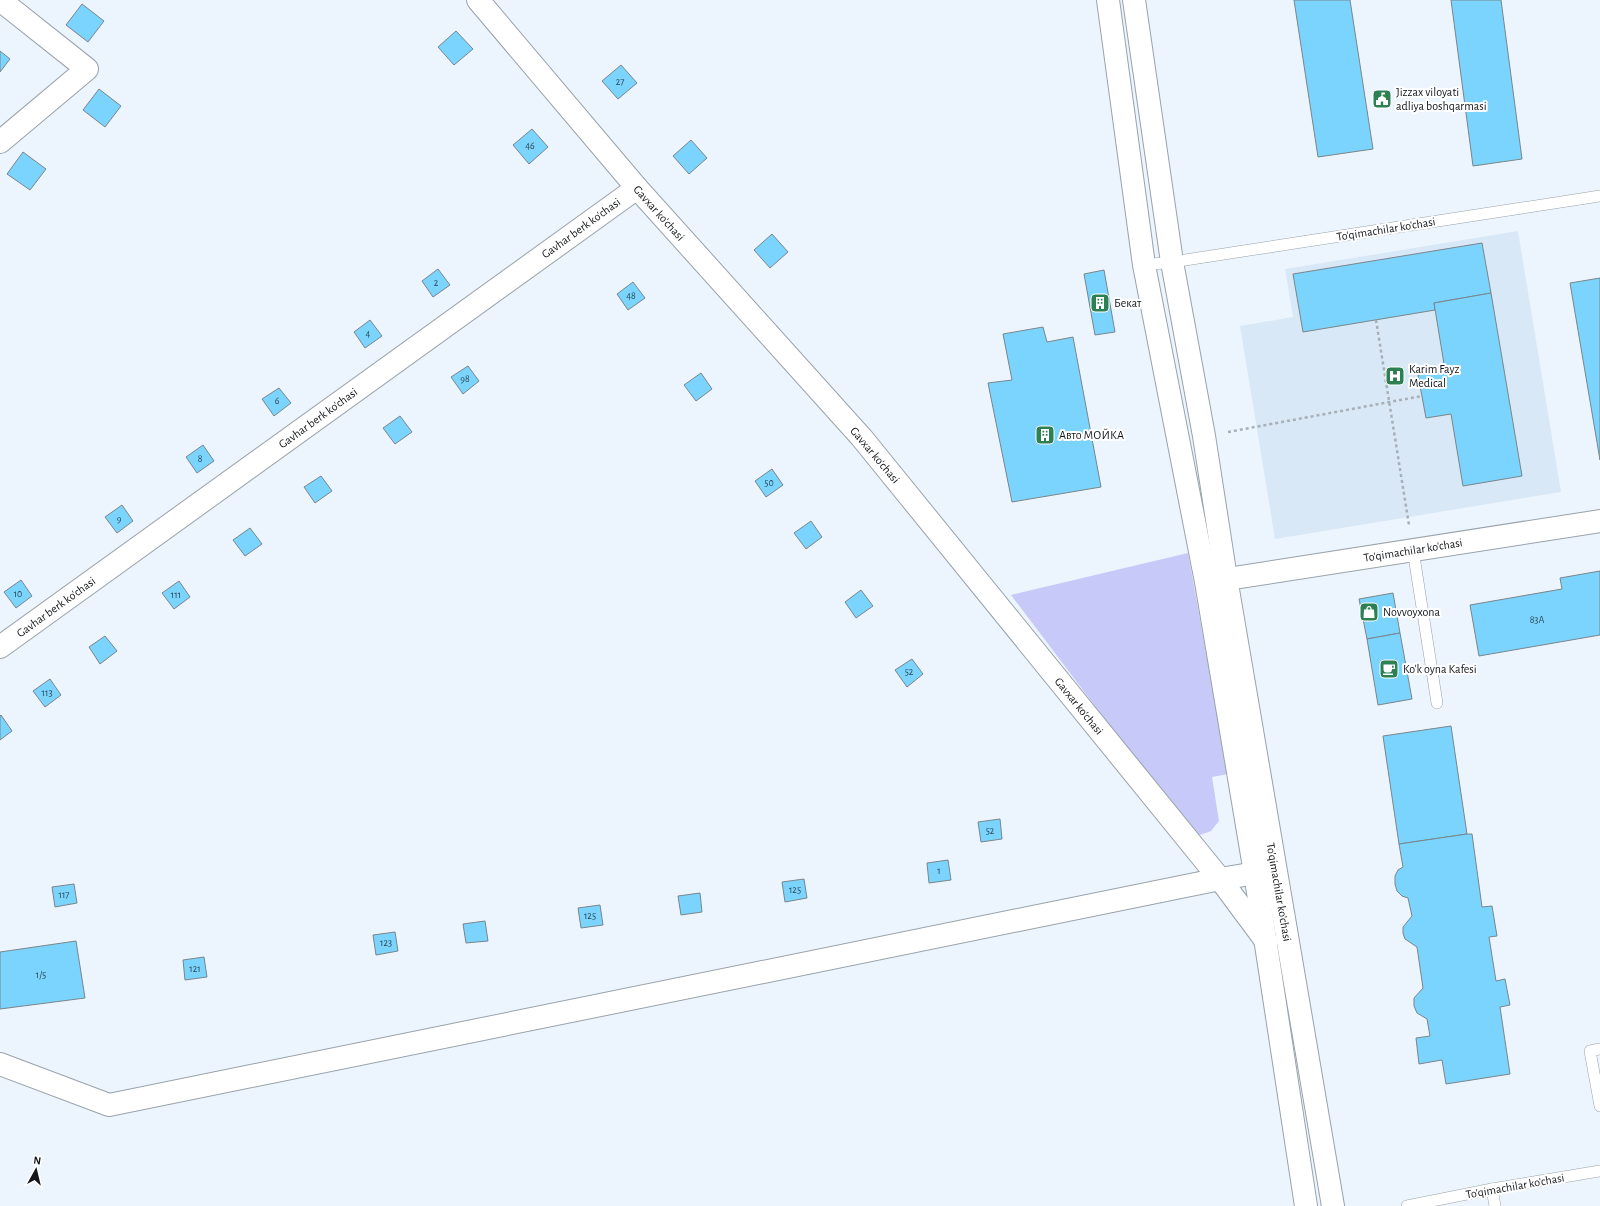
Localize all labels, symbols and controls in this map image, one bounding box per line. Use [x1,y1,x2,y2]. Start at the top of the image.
house number: 27 [616,77,624,87]
place label: Jizzax viloyati adliya boshqarmasi [1396,86,1487,113]
public building icon: Jizzax viloyati adliya boshqarmasi [1371,88,1393,110]
house number: 46 [525,141,535,151]
street label: Gavxar ko'chasi [631,183,687,243]
street label: Gavhar berk ko'chasi [539,196,623,260]
street label: To'qimachilar ko'chasi [1336,215,1436,243]
house number: 2 [434,278,439,288]
house number: 48 [626,291,636,301]
building icon: Бекат [1089,292,1111,314]
place label: Бекат [1114,297,1142,309]
house number: 4 [366,329,371,339]
place label: Karim Fayz Medical [1409,363,1460,389]
hospital icon: Karim Fayz Medical [1384,365,1406,387]
house number: 98 [460,374,470,384]
street label: Gavhar berk ko'chasi [276,386,360,450]
house number: 6 [275,396,280,406]
street label: Gavxar ko'chasi [848,424,902,486]
building icon: Авто МОЙКА [1034,424,1056,446]
place label: Авто МОЙКА [1059,428,1124,441]
house number: 8 [198,454,203,464]
house number: 50 [764,478,774,488]
house number: 9 [117,514,122,524]
street label: To'qimachilar ko'chasi [1363,536,1463,564]
street label: Gavhar berk ko'chasi [14,575,98,639]
house number: 10 [14,589,22,599]
house number: 111 [171,590,181,600]
shop icon: Novvoyxona [1358,601,1380,623]
place label: Novvoyxona [1383,606,1441,619]
house number: 83А [1530,615,1544,625]
cafe icon: Ko'k oyna Kafesi [1378,658,1400,680]
place label: Ko'k oyna Kafesi [1403,663,1477,676]
house number: 52 [905,667,914,677]
street label: Gavxar ko'chasi [1052,675,1106,737]
house number: 113 [42,688,53,698]
house number: 52 [986,826,995,836]
street label: To'qimachilar ko'chasi [1264,842,1294,942]
house number: 1 [937,866,941,876]
house number: 125 [789,885,801,895]
house number: 117 [58,890,70,900]
house number: 125 [584,911,596,921]
house number: 123 [380,938,392,948]
house number: 121 [189,964,201,974]
house number: 1/5 [36,970,46,980]
north arrow [16,1150,56,1190]
text: N [33,1155,42,1167]
street label: To'qimachilar ko'chasi [1465,1171,1565,1201]

